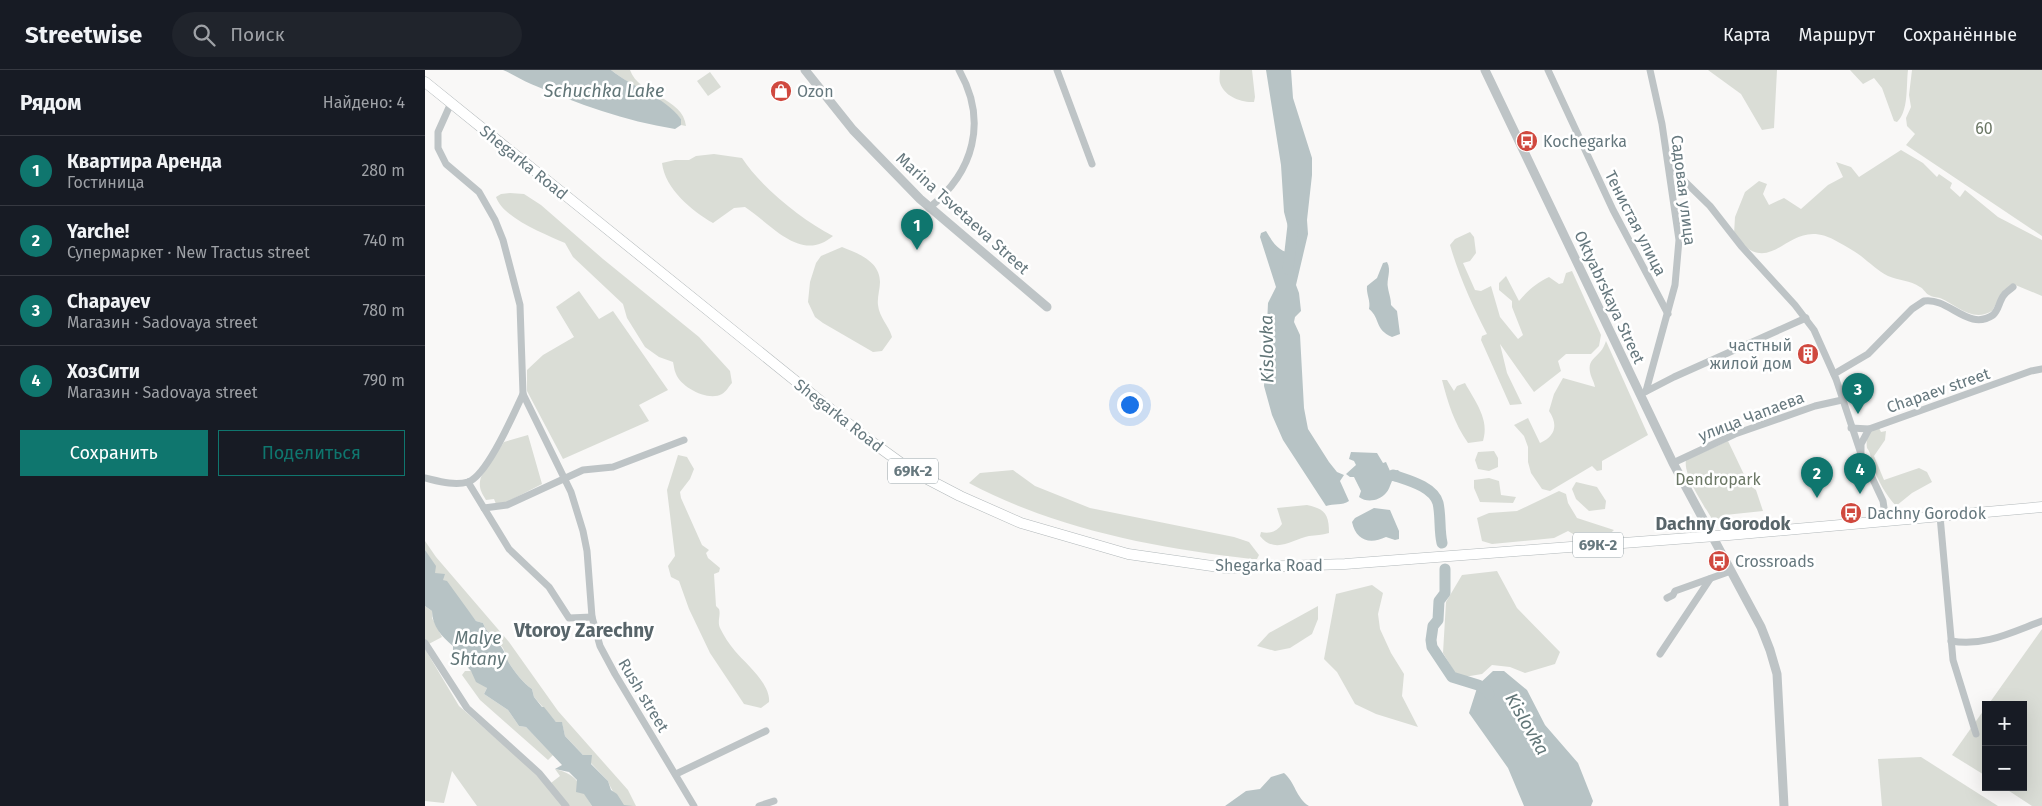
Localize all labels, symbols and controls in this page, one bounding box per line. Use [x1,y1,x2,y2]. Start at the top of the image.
search box [172,12,522,57]
text: Streetwise [25,21,142,49]
icon: search [190,21,218,49]
text: Поиск [230,23,285,46]
text: Карта [1723,24,1771,46]
text: Маршрут [1799,24,1875,46]
text: Сохранённые [1903,24,2017,46]
shop icon: Ozon [769,79,793,103]
water label: Schuchka Lake [543,80,664,102]
place label: Ozon [797,82,834,101]
text: Рядом [20,90,81,116]
text: Найдено: 4 [323,93,405,112]
park label: 60 [1975,119,1993,138]
street label: Shegarka Road [476,121,571,204]
bus stop icon: Kochegarka [1515,129,1539,153]
place label: Kochegarka [1543,132,1627,151]
street label: Садовая улица [1667,134,1700,246]
street label: Marina Tsvetaeva Street [892,149,1033,278]
text: Квартира Аренда [67,150,222,173]
text: 1 [32,161,40,180]
text: 280 m [361,161,405,180]
street label: Тенистая улица [1601,167,1670,279]
text: Гостиница [67,173,145,192]
pin: 1 [901,209,933,250]
text: Yarche! [67,220,129,243]
street label: Oktyabrskaya Street [1570,228,1649,367]
text: 2 [32,231,40,250]
text: 740 m [363,231,405,250]
text: Супермаркет · New Tractus street [67,243,310,262]
text: Chapayev [67,290,150,313]
text: 3 [32,301,40,320]
text: 780 m [363,301,405,320]
text: Магазин · Sadovaya street [67,313,258,332]
water label: Kislovka [1255,315,1279,383]
place label: частный жилой дом [1710,336,1792,373]
building icon: частный жилой дом [1796,342,1820,366]
text: ХозСити [67,360,140,383]
street label: Chapaev street [1884,364,1992,417]
text: 4 [31,371,41,390]
text: 790 m [363,371,405,390]
pin: 3 [1842,373,1874,414]
street label: Shegarka Road [790,375,887,456]
text: Магазин · Sadovaya street [67,383,258,402]
street label: улица Чапаева [1696,388,1807,445]
your location [1117,392,1143,418]
button: Сохранить [20,430,208,476]
button: Поделиться [218,430,405,476]
pin: 4 [1844,453,1876,494]
pin: 2 [1801,457,1833,498]
road number: 69К-2 [888,458,938,484]
park label: Dendropark [1675,470,1762,489]
bus stop icon: Dachny Gorodok [1839,501,1863,525]
place label: Dachny Gorodok [1867,504,1987,523]
district label: Dachny Gorodok [1656,513,1791,535]
road number: 69К-2 [1573,532,1623,558]
bus stop icon: Crossroads [1707,549,1731,573]
place label: Crossroads [1735,552,1814,571]
street label: Shegarka Road [1215,556,1323,575]
district label: Vtoroy Zarechny [513,619,654,642]
water label: Malye Shtany [449,627,507,670]
street label: Rush street [614,655,673,736]
water label: Kislovka [1500,689,1554,759]
map controls [1982,701,2027,791]
button: + [1982,701,2027,746]
button: − [1982,746,2027,791]

